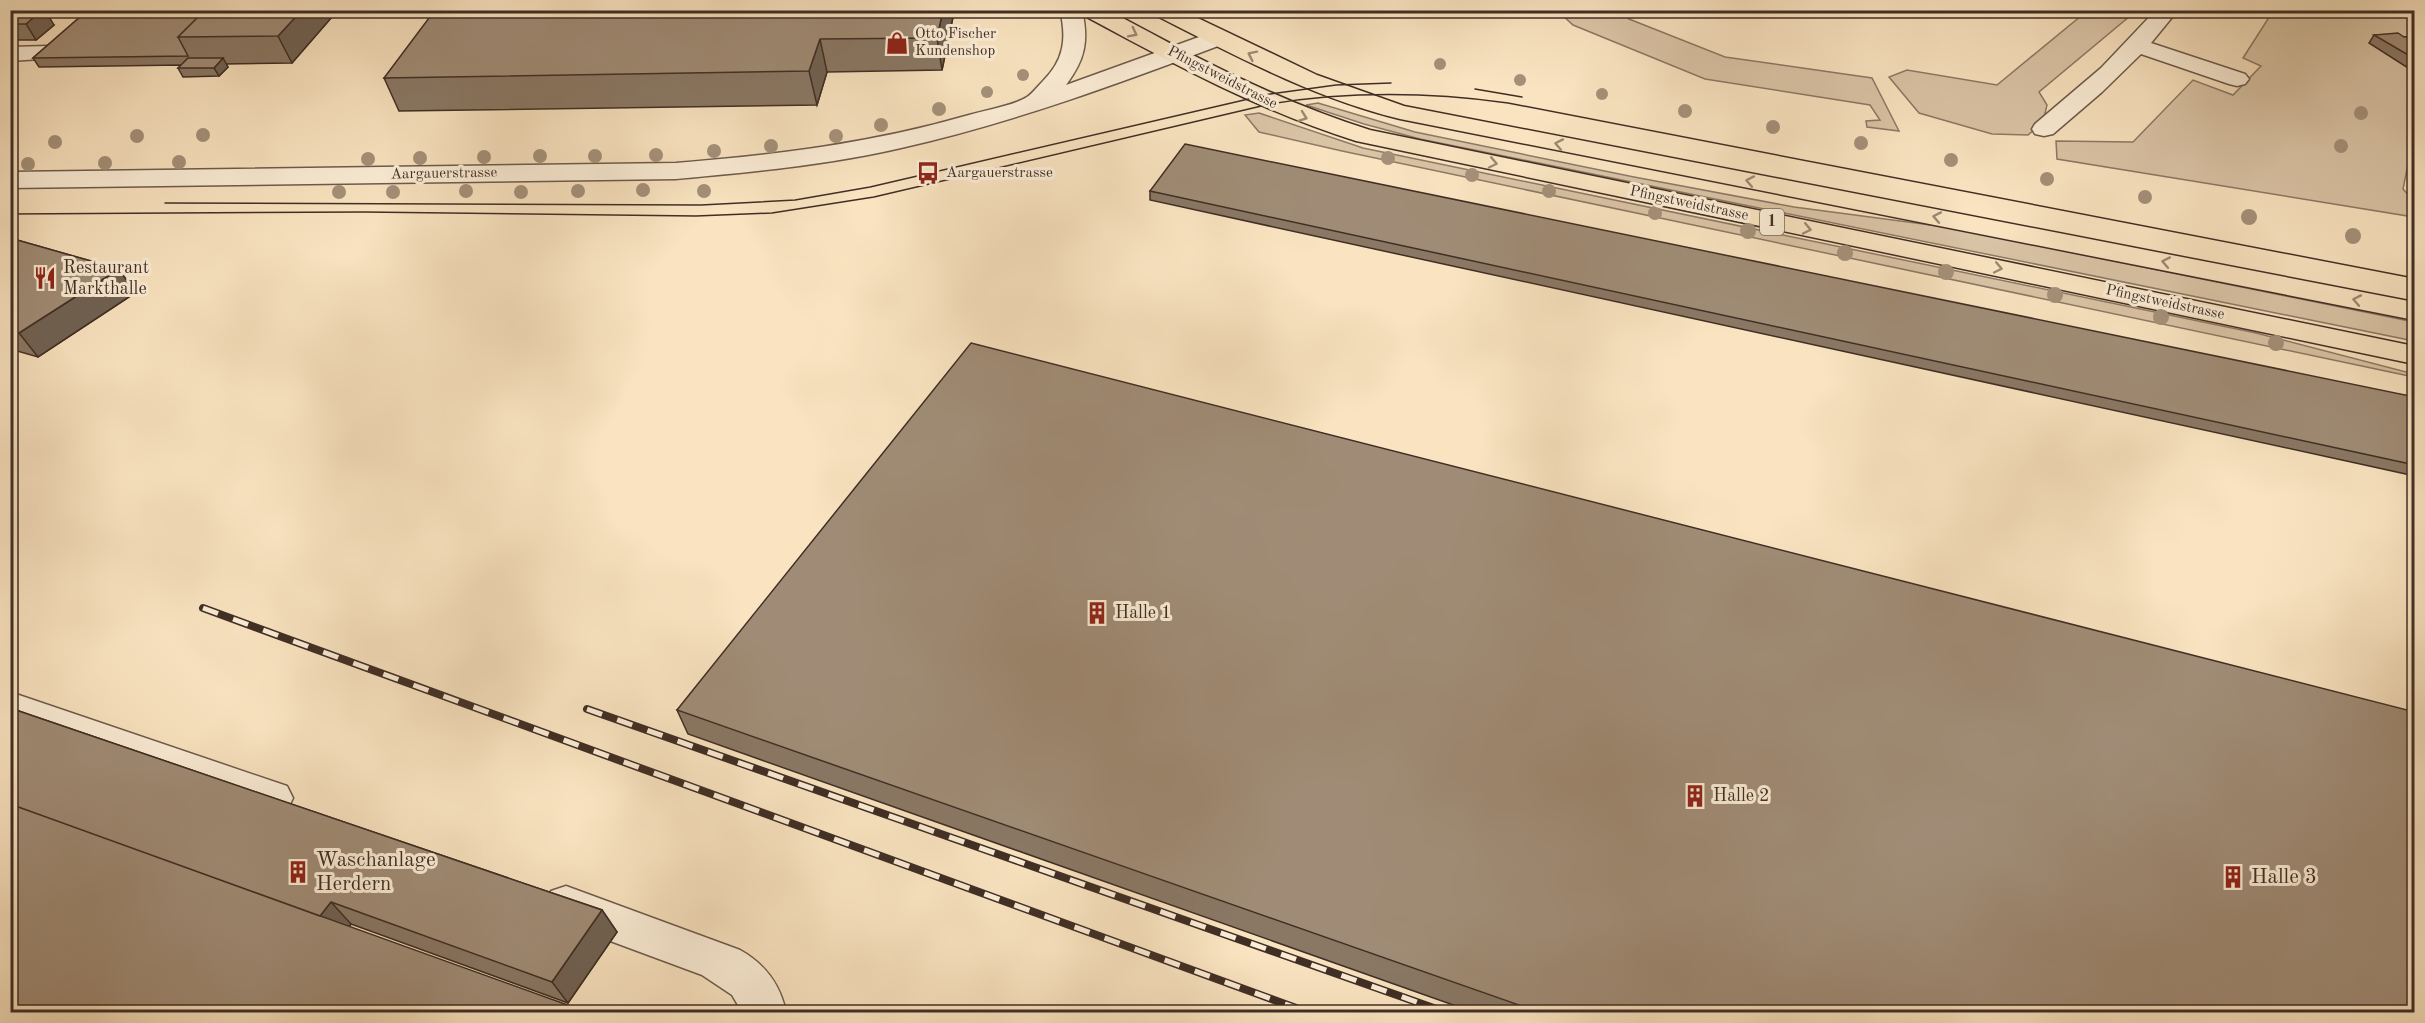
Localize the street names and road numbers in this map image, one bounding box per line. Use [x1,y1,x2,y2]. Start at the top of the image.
street label: Pfingstweidstrasse [1165,44,1279,112]
street label: Aargauerstrasse [390,166,498,182]
street label: Pfingstweidstrasse [1628,184,1750,224]
road number: 1 [1760,209,1784,235]
street label: Pfingstweidstrasse [2104,283,2226,323]

